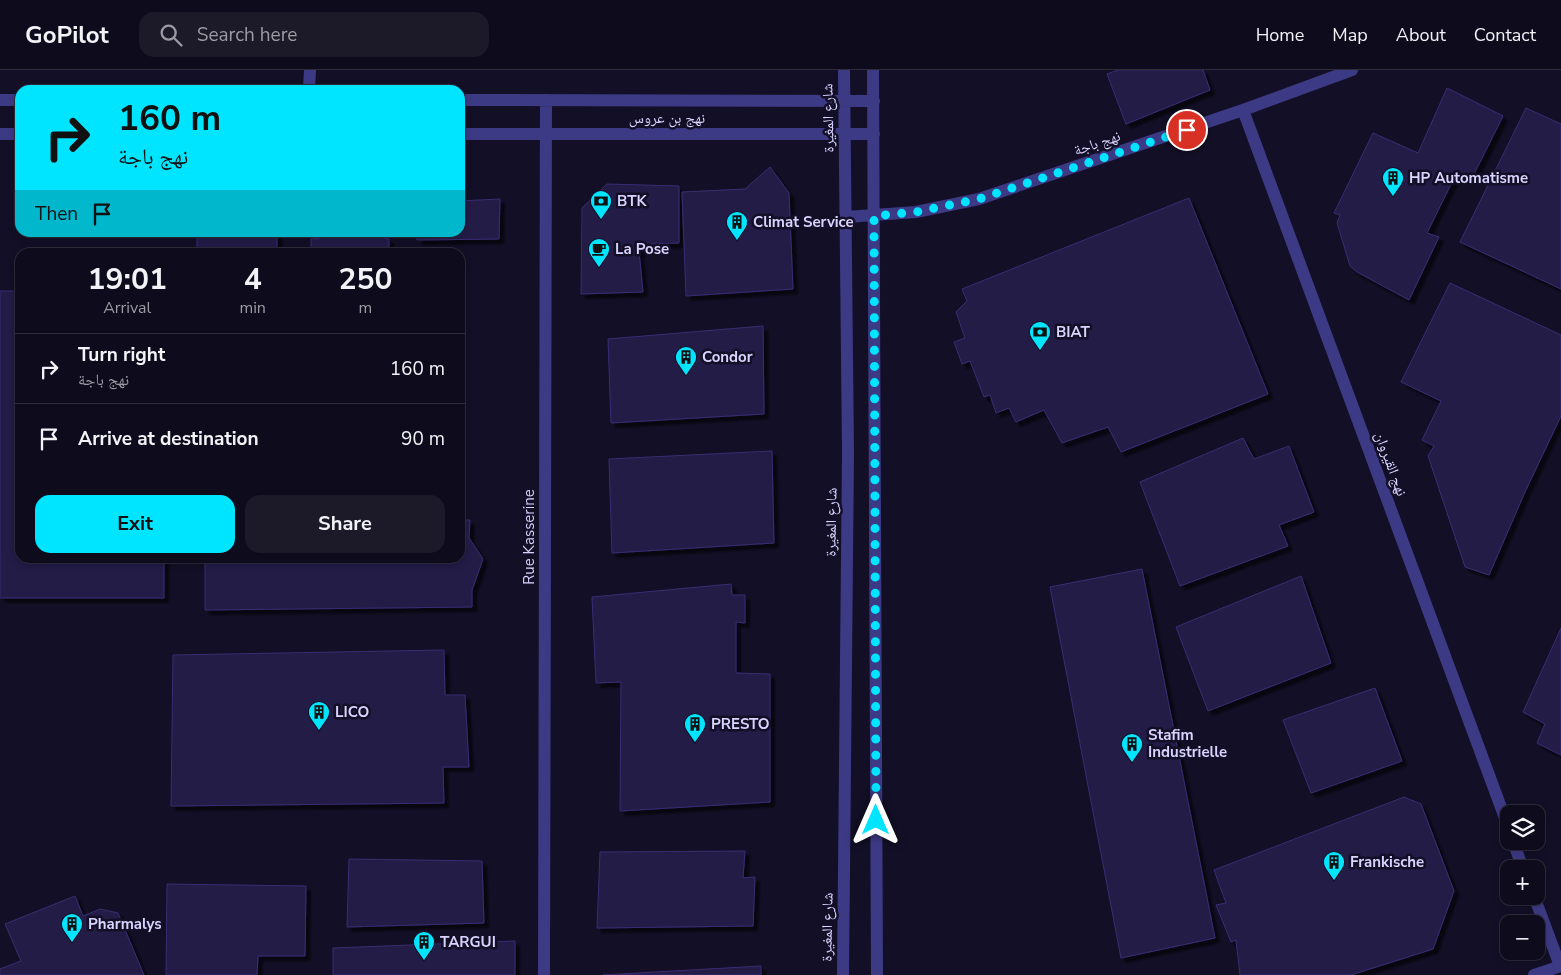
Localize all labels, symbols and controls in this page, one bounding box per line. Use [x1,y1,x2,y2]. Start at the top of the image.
search box [139,12,489,57]
text: GoPilot [25,19,109,51]
icon: search [157,21,185,49]
text: Search here [197,22,297,48]
text: Home [1256,23,1304,47]
text: Map [1332,23,1368,47]
text: About [1396,23,1446,47]
text: Contact [1474,23,1536,47]
street label: شارع المغيرة [817,83,839,153]
text: 160 m [118,95,221,142]
icon: right [35,105,100,170]
street label: نهج بن عروس [629,108,705,128]
pin [1166,109,1208,151]
icon: arrive [1173,116,1201,144]
street label: نهج باجة [1071,126,1123,160]
text: نهج باجة [118,142,188,172]
building icon: HP Automatisme [1381,166,1405,197]
place label: HP Automatisme [1409,168,1528,188]
bank icon: BTK [589,189,613,220]
place label: BTK [617,191,647,211]
icon: arrive [88,200,116,228]
text: Then [35,201,78,227]
building icon: Climat Service [725,210,749,241]
place label: Climat Service [753,212,854,232]
cafe icon: La Pose [587,237,611,268]
place label: La Pose [615,239,669,259]
text: 19:01 [88,259,167,300]
text: 4 [244,259,262,300]
text: 250 [338,259,392,300]
text: Arrival [103,297,151,319]
text: min [239,297,266,319]
text: m [359,297,372,319]
bank icon: BIAT [1028,320,1052,351]
place label: BIAT [1056,322,1091,342]
text: Turn right [78,342,165,368]
building icon: Condor [674,345,698,376]
place label: Condor [702,347,753,367]
icon: right [35,355,63,383]
text: 160 m [390,356,445,382]
text: نهج باجة [78,369,129,391]
icon: arrive [35,425,63,453]
text: Arrive at destination [78,426,259,452]
text: 90 m [401,426,445,452]
street label: نهج القيروان [1370,429,1412,499]
street label: شارع المغيرة [820,487,842,557]
street label: Rue Kasserine [519,489,539,585]
button: Exit [35,495,235,553]
button: Share [245,495,445,553]
building icon: LICO [307,700,331,731]
place label: LICO [335,702,369,722]
building icon: PRESTO [683,712,707,743]
place label: PRESTO [711,714,770,734]
place label: Stafim Industrielle [1148,725,1227,762]
building icon: Stafim Industrielle [1120,732,1144,763]
position arrow [849,793,901,845]
map controls [1500,805,1545,960]
button: layers [1500,805,1545,850]
building icon: Frankische [1322,850,1346,881]
place label: Frankische [1350,852,1424,872]
button: + [1500,860,1545,905]
street label: شارع المغيرة [816,892,838,962]
building icon: Pharmalys [60,912,84,943]
place label: Pharmalys [88,914,162,934]
button: − [1500,915,1545,960]
building icon: TARGUI [412,930,436,961]
place label: TARGUI [440,932,496,952]

